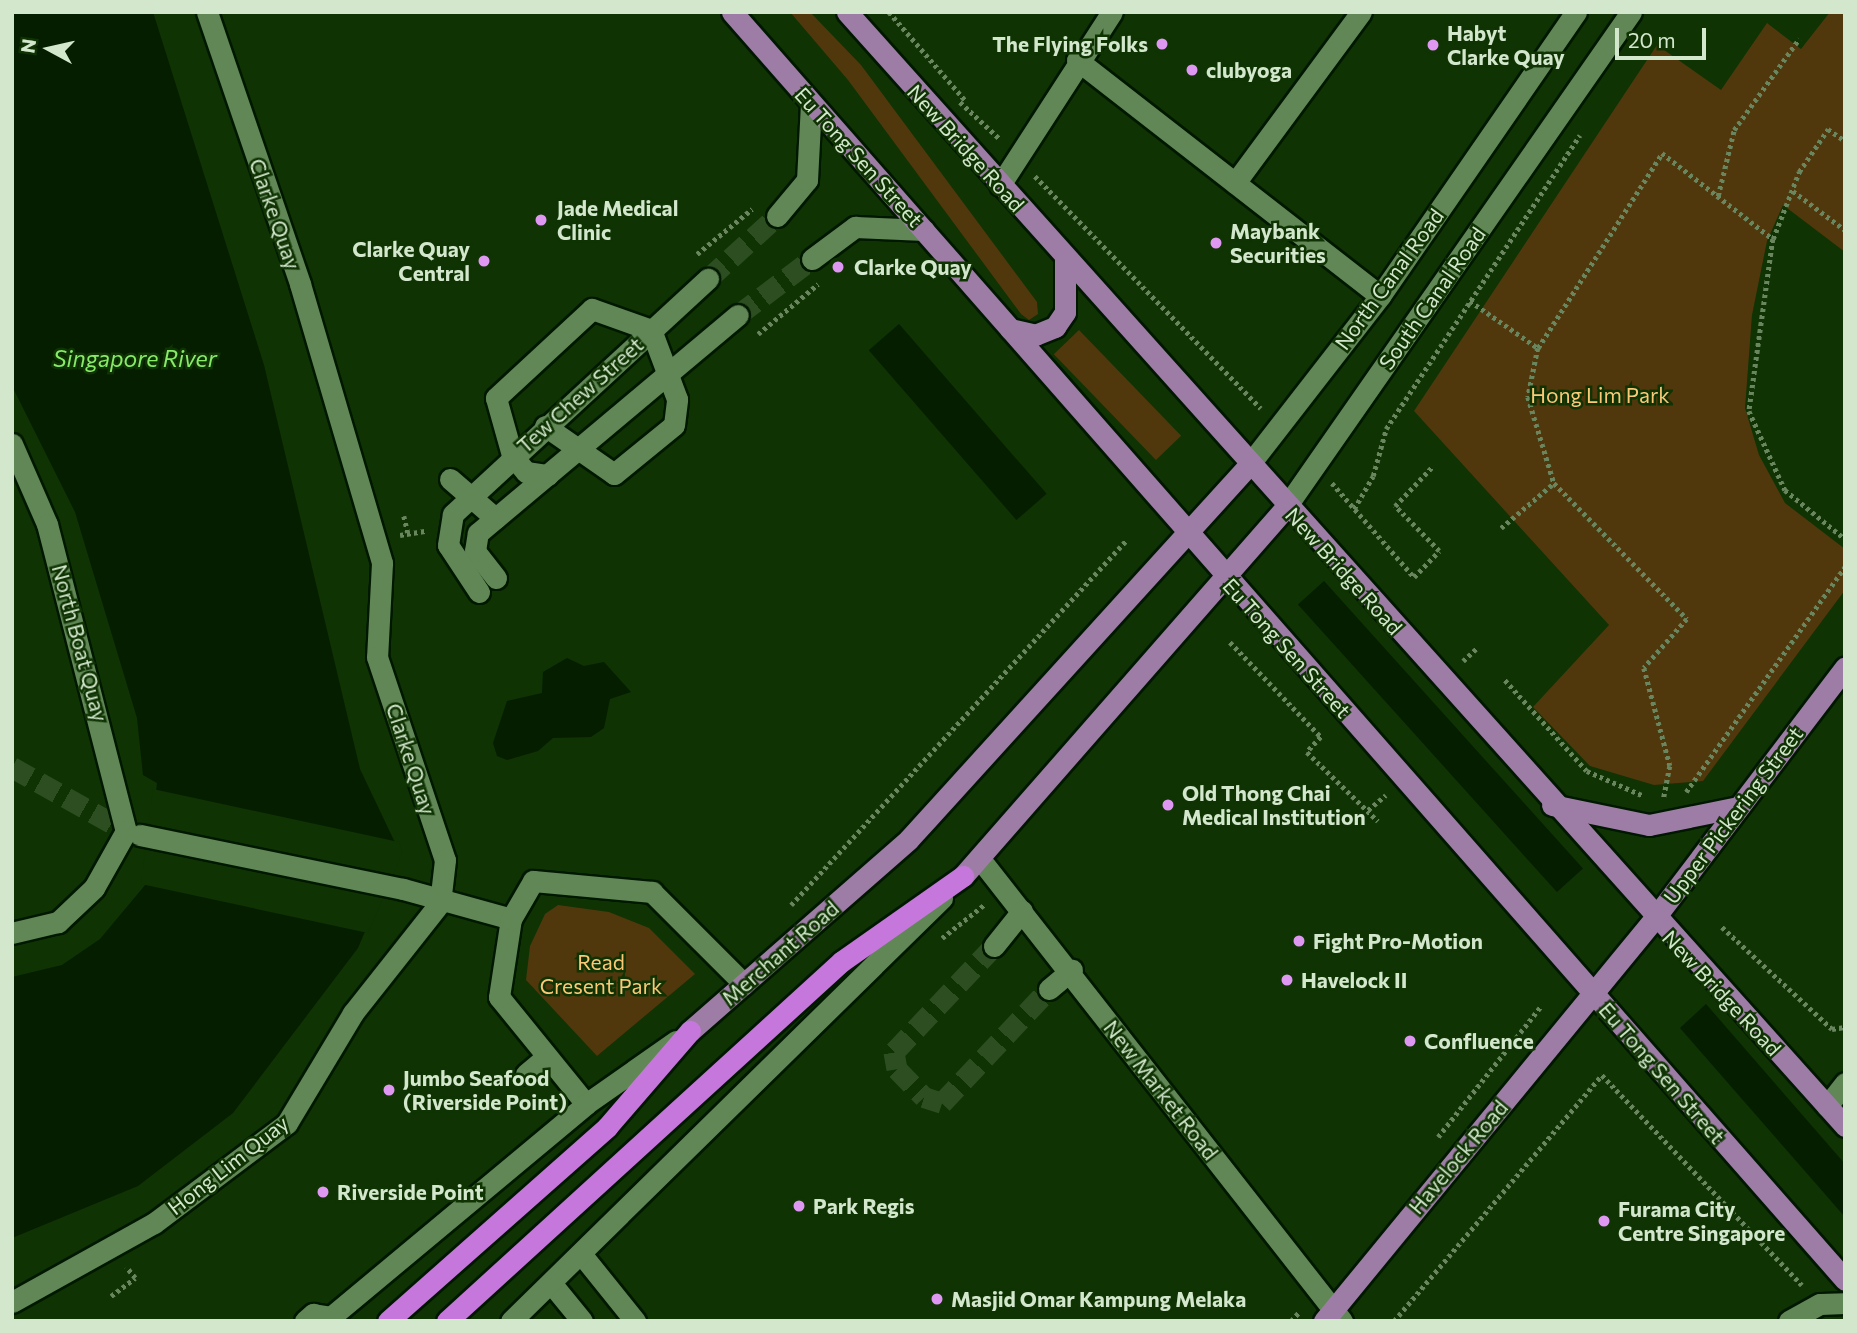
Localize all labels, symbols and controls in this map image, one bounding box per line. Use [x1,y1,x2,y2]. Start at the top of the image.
north arrow [14,14,84,84]
scale bar [1619,14,1710,58]
place label: Habyt Clarke Quay [1447,20,1565,70]
text: 20 m [1628,27,1676,52]
place label: The Flying Folks [992,31,1148,57]
marker: The Flying Folks [1154,36,1170,52]
text: N [15,37,40,55]
marker: Habyt Clarke Quay [1425,37,1441,53]
place label: clubyoga [1206,57,1292,83]
marker: clubyoga [1184,62,1200,78]
street label: New Bridge Road [902,79,1030,217]
street label: Eu Tong Sen Street [790,82,928,232]
street label: Clarke Quay [244,155,306,273]
place label: Jade Medical Clinic [557,195,678,245]
street label: North Canal Road [1329,204,1449,354]
marker: Jade Medical Clinic [531,210,551,230]
place label: Maybank Securities [1230,218,1326,268]
street label: South Canal Road [1373,222,1491,374]
marker: Maybank Securities [1208,235,1224,251]
place label: Clarke Quay Central [352,236,470,286]
marker: Clarke Quay Central [476,253,492,269]
place label: Clarke Quay [854,254,972,280]
marker: Clarke Quay [828,257,848,277]
street label: Tew Chew Street [512,332,648,458]
water label: Singapore River [53,344,217,372]
park label: Hong Lim Park [1530,382,1670,408]
street label: New Bridge Road [1280,502,1408,640]
street label: North Boat Quay [47,562,113,724]
street label: Eu Tong Sen Street [1218,573,1356,723]
street label: Clarke Quay [381,700,441,818]
street label: Upper Pickering Street [1658,721,1808,909]
place label: Old Thong Chai Medical Institution [1182,780,1366,830]
marker: Old Thong Chai Medical Institution [1160,797,1176,813]
street label: Merchant Road [717,896,843,1010]
street label: New Bridge Road [1657,925,1787,1061]
place label: Fight Pro-Motion [1313,928,1483,954]
marker: Fight Pro-Motion [1291,933,1307,949]
park label: Read Cresent Park [540,949,662,999]
place label: Havelock II [1301,967,1407,993]
marker: Havelock II [1279,972,1295,988]
street label: Eu Tong Sen Street [1594,997,1730,1149]
street label: New Market Road [1099,1015,1223,1165]
place label: Confluence [1424,1028,1534,1054]
marker: Confluence [1402,1033,1418,1049]
place label: Jumbo Seafood (Riverside Point) [403,1065,567,1115]
marker: Jumbo Seafood (Riverside Point) [381,1082,397,1098]
street label: Havelock Road [1403,1095,1513,1219]
street label: Hong Lim Quay [163,1110,293,1220]
place label: Riverside Point [337,1179,484,1205]
marker: Riverside Point [315,1184,331,1200]
place label: Park Regis [813,1193,914,1219]
place label: Furama City Centre Singapore [1618,1196,1785,1246]
marker: Park Regis [791,1198,807,1214]
marker: Furama City Centre Singapore [1596,1213,1612,1229]
place label: Masjid Omar Kampung Melaka [951,1286,1246,1312]
marker: Masjid Omar Kampung Melaka [929,1291,945,1307]

